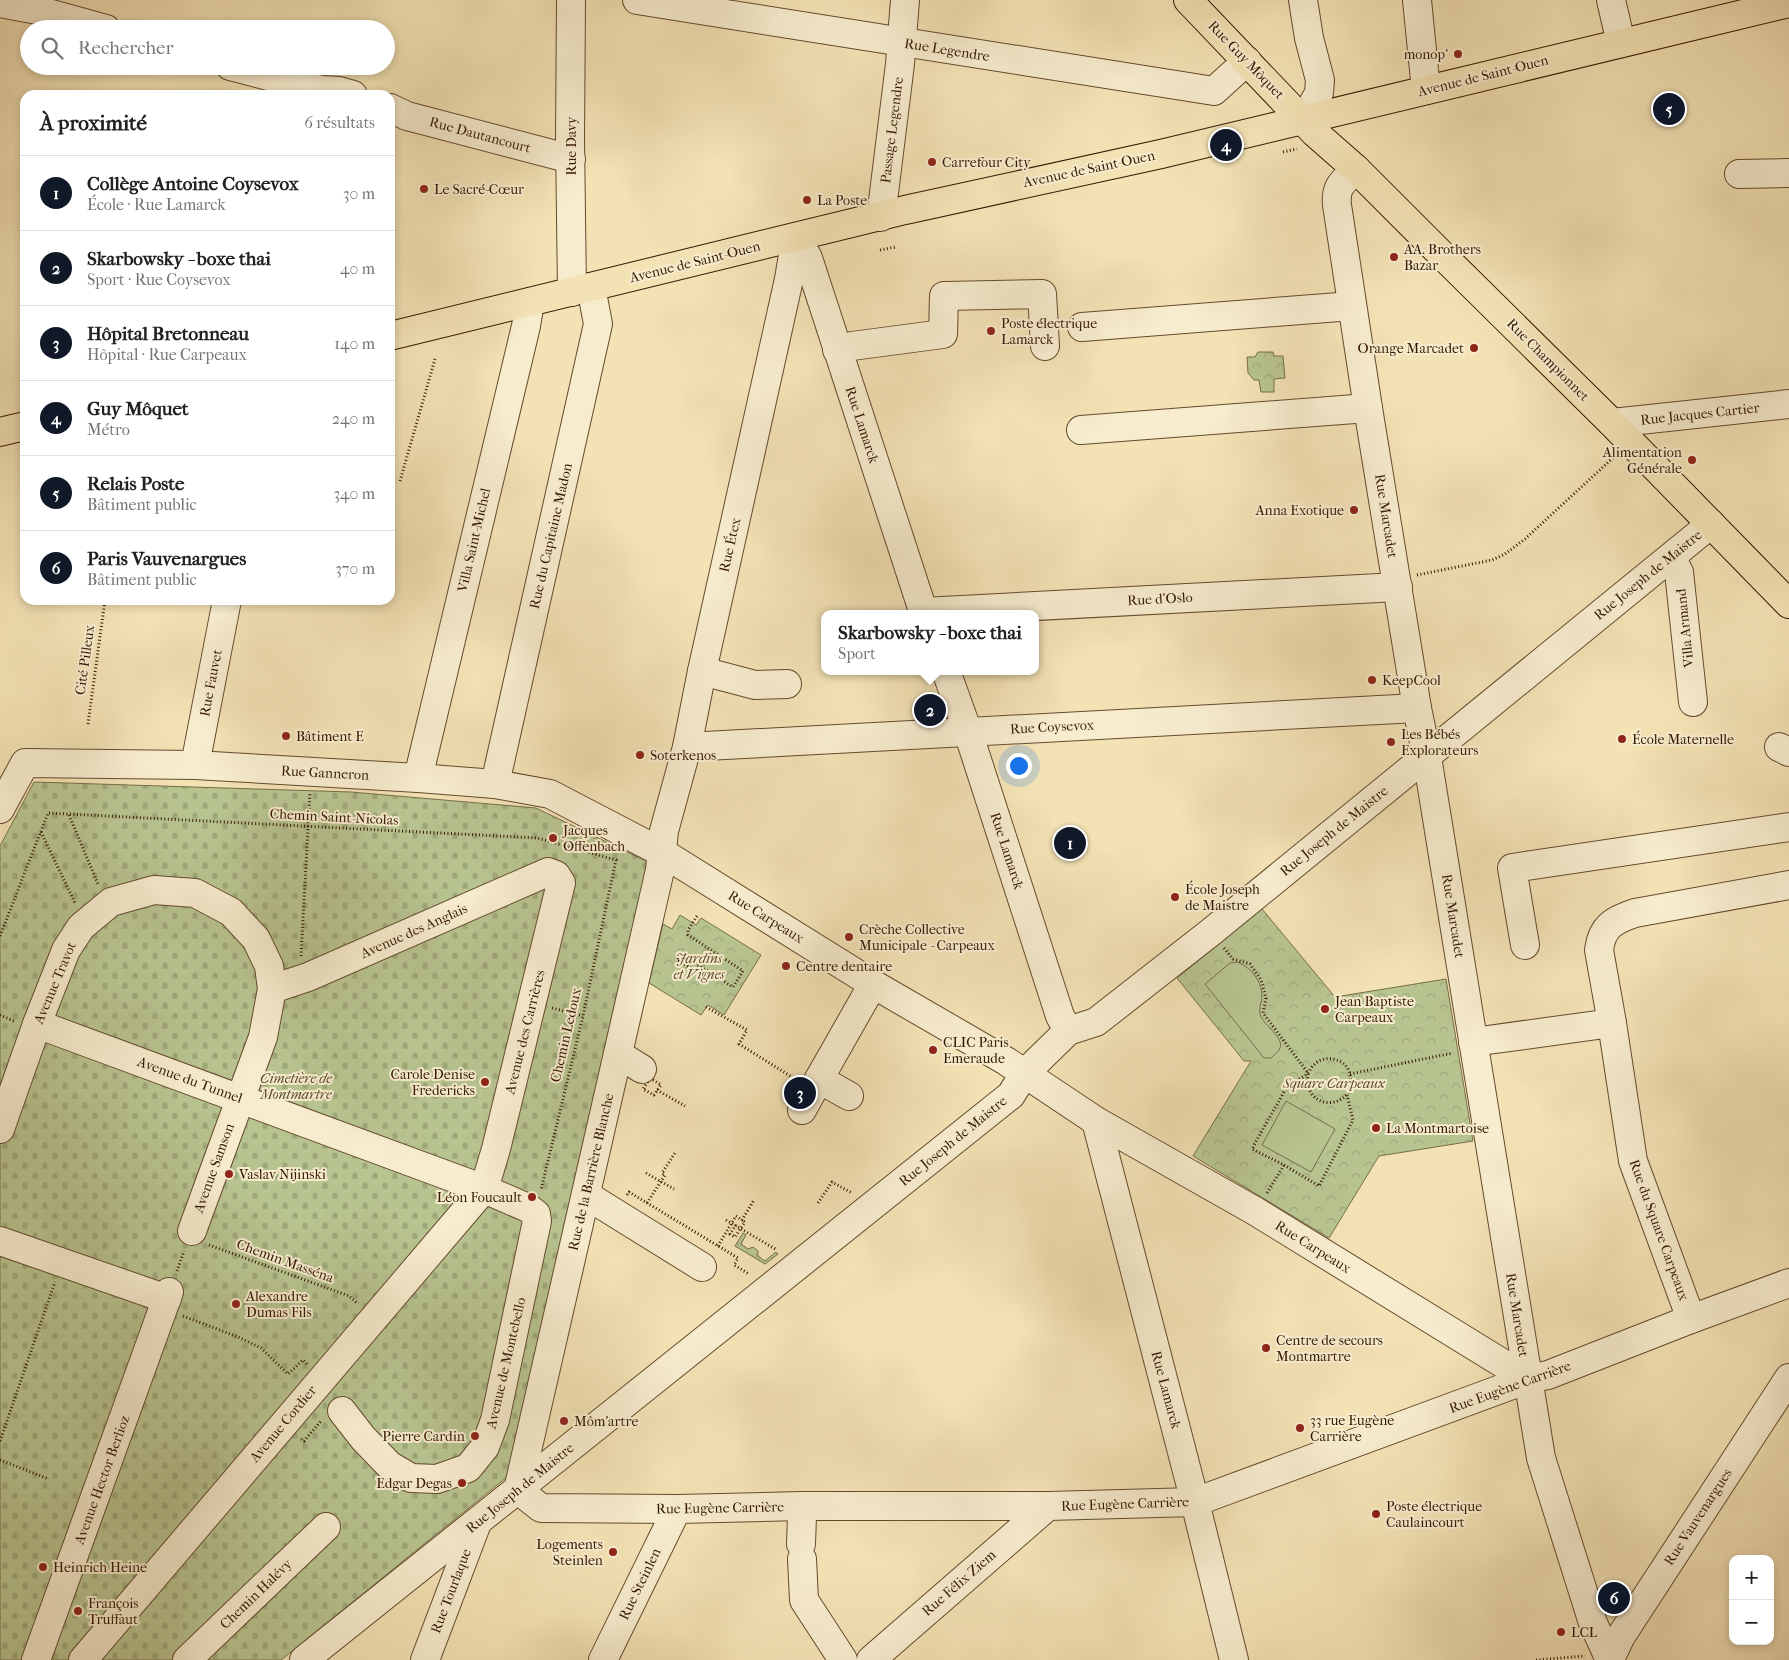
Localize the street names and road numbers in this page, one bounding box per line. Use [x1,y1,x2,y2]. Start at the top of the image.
street label: Rue Guy Môquet [1204,17,1288,103]
street label: Rue Legendre [903,35,991,65]
street label: Avenue de Saint-Ouen [1415,52,1550,101]
street label: Passage Legendre [877,76,907,184]
street label: Rue Dautancourt [427,113,533,157]
street label: Rue Davy [563,116,580,176]
street label: Avenue de Saint-Ouen [1021,147,1156,191]
street label: Avenue de Saint-Ouen [627,238,762,287]
street label: Rue Championnet [1503,315,1593,405]
street label: Rue Lamarck [842,384,883,466]
street label: Rue Jacques Cartier [1640,399,1760,429]
street label: Rue du Capitaine Madon [526,461,576,611]
street label: Rue Marcadet [1371,473,1401,559]
street label: Villa Saint-Michel [454,486,494,595]
street label: Rue Étex [715,515,745,574]
street label: Rue Joseph de Maistre [1591,526,1706,624]
street label: Villa Armand [1672,587,1698,669]
street label: Rue d'Oslo [1127,589,1193,609]
street label: Cité Pilleux [72,623,98,696]
street label: Rue Fauvet [196,648,226,718]
street label: Rue Coysevox [1010,716,1095,738]
street label: Rue Ganneron [281,762,369,784]
street label: Rue Joseph de Maistre [1277,782,1392,880]
street label: Chemin Saint-Nicolas [269,805,399,829]
street label: Rue Lamarck [987,810,1028,892]
street label: Rue Marcadet [1438,873,1468,959]
street label: Rue Carpeaux [725,887,808,947]
street label: Avenue des Anglais [357,900,470,963]
street label: Avenue Travot [30,939,80,1028]
street label: Avenue des Carrières [501,968,549,1097]
street label: Chemin Ledoux [547,985,585,1084]
street label: Avenue du Tunnel [134,1053,245,1107]
street label: Rue de la Barrière Blanche [565,1091,617,1252]
street label: Rue Joseph de Maistre [896,1092,1011,1190]
street label: Avenue Samson [190,1121,238,1216]
street label: Rue du Square Carpeaux [1625,1157,1693,1304]
street label: Rue Carpeaux [1272,1217,1355,1277]
street label: Chemin Masséna [234,1236,336,1287]
street label: Rue Marcadet [1502,1272,1532,1358]
street label: Avenue de Montebello [482,1296,529,1431]
street label: Rue Lamarck [1147,1349,1185,1432]
street label: Rue Eugène Carrière [1447,1357,1573,1417]
street label: Avenue Cordier [245,1382,320,1467]
street label: Avenue Hector Berlioz [70,1413,133,1548]
street label: Rue Joseph de Maistre [463,1439,578,1537]
street label: Rue Vauvenargues [1660,1465,1736,1569]
street label: Rue Eugène Carrière [1061,1493,1189,1515]
street label: Rue Eugène Carrière [656,1498,784,1518]
street label: Rue Steinlen [615,1545,665,1623]
street label: Rue Tourlaque [427,1546,475,1636]
street label: Rue Félix Ziem [919,1546,1000,1620]
street label: Chemin Halévy [216,1555,296,1633]

